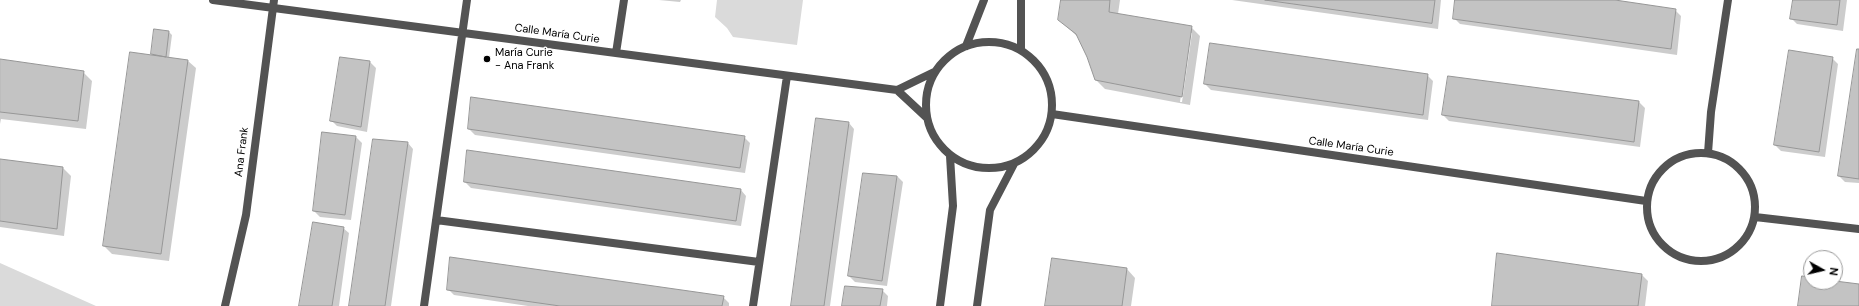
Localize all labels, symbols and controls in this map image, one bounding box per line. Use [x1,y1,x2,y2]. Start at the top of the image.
street label: Calle María Curie [514,21,600,47]
place label: María Curie - Ana Frank [495,46,554,72]
marker: María Curie - Ana Frank [482,54,492,64]
street label: Ana Frank [232,126,252,178]
street label: Calle María Curie [1308,134,1394,160]
north arrow [1803,250,1843,290]
text: N [1826,267,1841,276]

